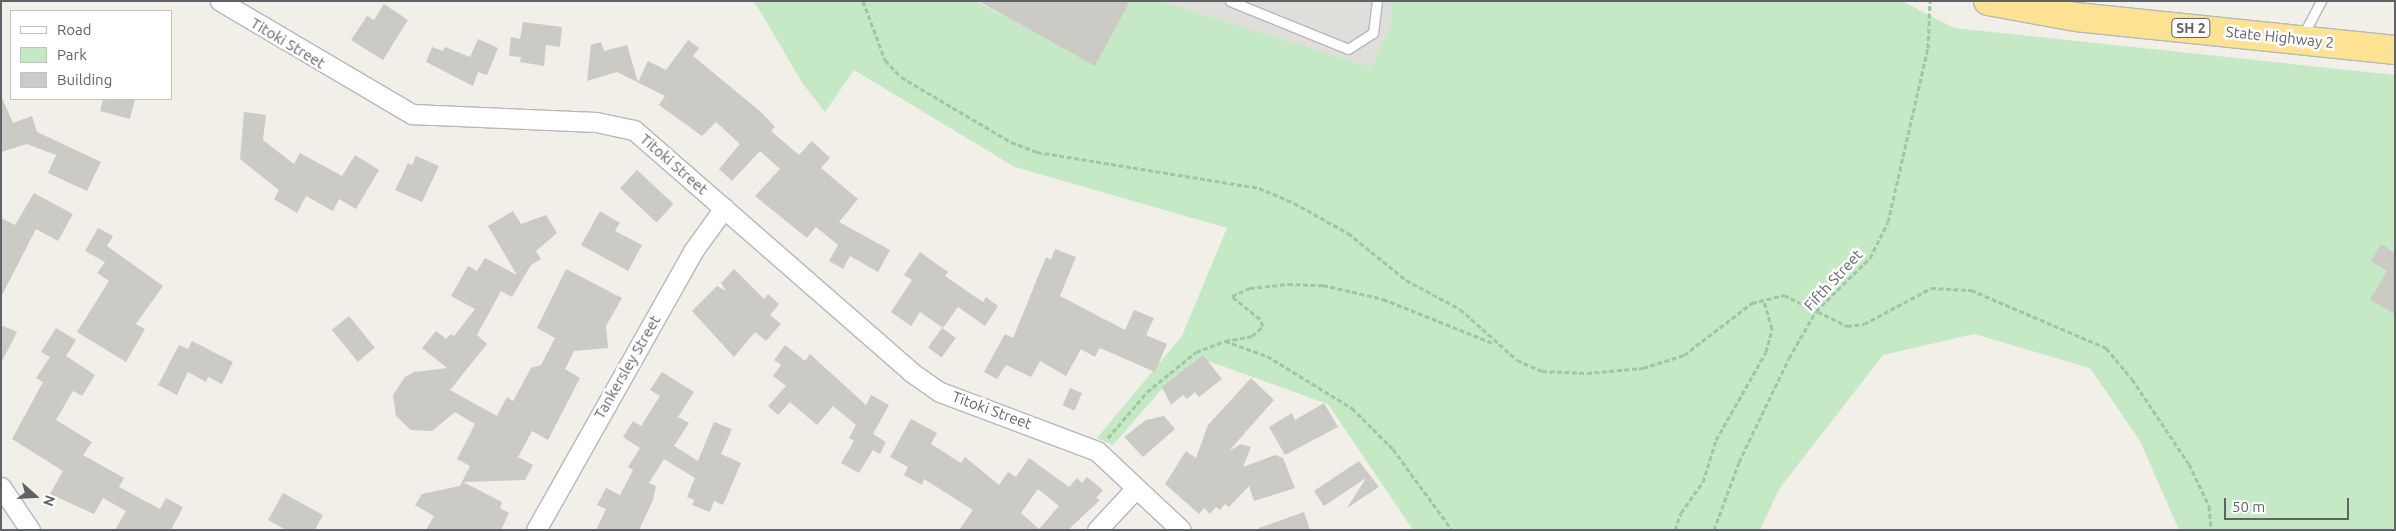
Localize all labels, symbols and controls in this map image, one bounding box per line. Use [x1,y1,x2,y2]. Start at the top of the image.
legend [10,10,172,100]
street label: Titoki Street [248,14,328,72]
road number: SH 2 [2171,16,2211,40]
text: Road [57,21,92,38]
street label: State Highway 2 [2225,22,2335,52]
text: Park [57,46,87,63]
text: Building [57,71,112,88]
street label: Titoki Street [637,130,711,198]
street label: Fifth Street [1800,246,1866,314]
street label: Tankersley Street [590,312,664,422]
street label: Titoki Street [950,387,1034,433]
north arrow [10,471,60,521]
scale bar [2226,488,2351,520]
text: N [40,493,58,508]
text: 50 m [2232,498,2265,515]

